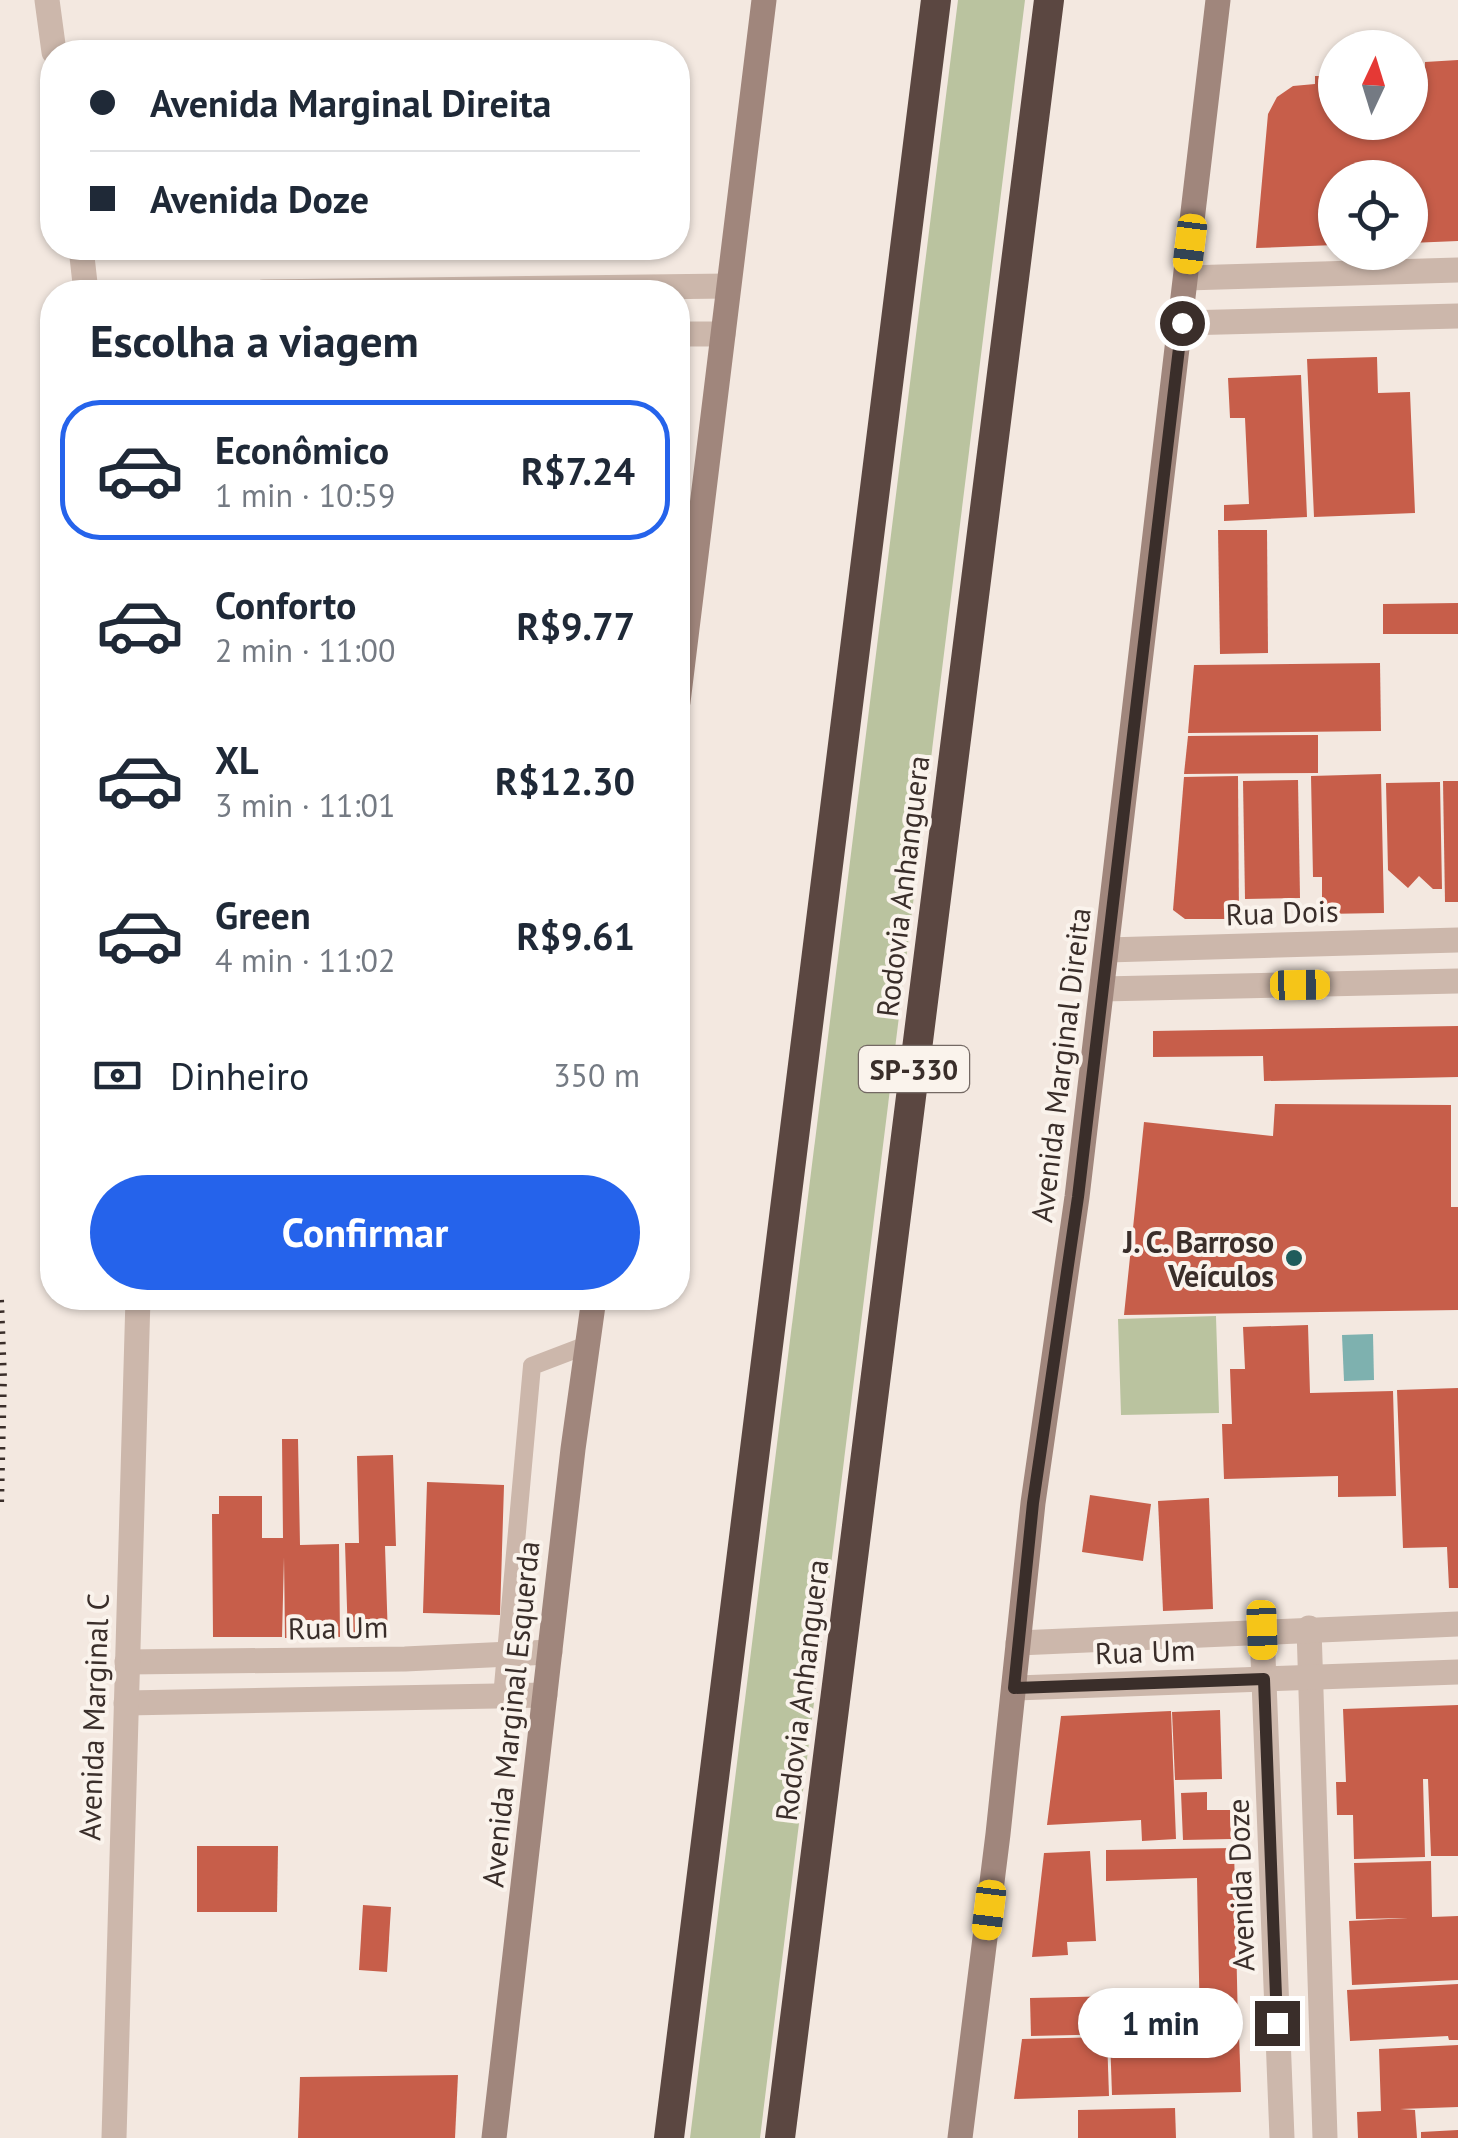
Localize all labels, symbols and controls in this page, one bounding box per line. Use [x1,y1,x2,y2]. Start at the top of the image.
north arrow [1318,30,1428,140]
map controls [1318,30,1428,270]
text: Avenida Marginal Direita [150,78,551,127]
button: locate [1318,160,1428,270]
text: Avenida Doze [150,174,369,223]
car [1171,212,1209,276]
route start [1160,301,1205,346]
text: Escolha a viagem [90,311,419,369]
icon: car [95,425,185,515]
text: Econômico [215,425,389,474]
text: R$7.24 [521,446,635,495]
text: 1 min · 10:59 [215,474,395,516]
icon: car [95,580,185,670]
text: Conforto [215,580,356,629]
text: R$9.77 [517,601,635,650]
text: 2 min · 11:00 [215,629,395,671]
icon: car [95,735,185,825]
text: XL [215,735,259,784]
street label: Rodovia Anhanguera [867,753,937,1019]
text: R$12.30 [495,756,635,805]
text: 3 min · 11:01 [215,784,395,826]
icon: car [95,890,185,980]
text: Green [215,890,311,939]
street label: Rua Dois [1225,891,1339,933]
street label: Avenida Marginal Direita [1021,906,1099,1224]
text: R$9.61 [517,911,635,960]
text: 4 min · 11:02 [215,939,395,981]
car [1270,969,1330,1001]
road number: SP-330 [859,1046,969,1092]
icon: cash [90,1048,145,1103]
text: Dinheiro [170,1051,309,1100]
text: 350 m [553,1054,640,1096]
button: Confirmar [90,1175,640,1290]
place label: J. C. Barroso Veículos [1122,1222,1274,1295]
marker: J. C. Barroso Veículos [1283,1247,1305,1269]
street label: Avenida Marginal Esquerda [472,1539,548,1889]
street label: Rodovia Anhanguera [766,1557,836,1823]
street label: Avenida Marginal C [69,1593,117,1841]
car [1246,1599,1278,1661]
street label: Rua Um [287,1607,389,1647]
street label: Rua Um [1094,1630,1196,1672]
street label: Avenida Doze [1217,1798,1263,1972]
car [970,1878,1008,1942]
callout: 1 min [1077,1988,1242,2058]
route end [1255,2001,1300,2046]
text: 1 min [1121,2002,1200,2044]

